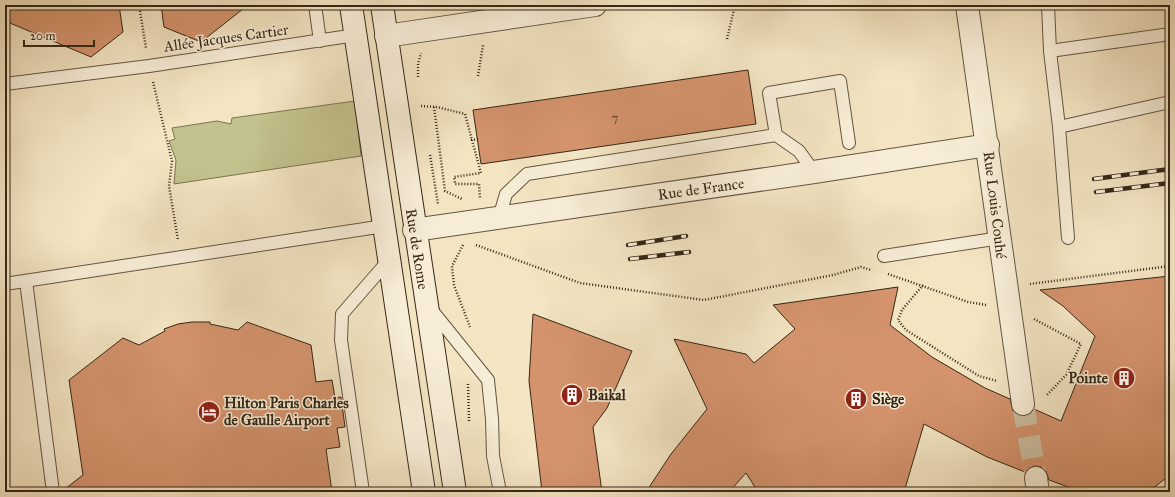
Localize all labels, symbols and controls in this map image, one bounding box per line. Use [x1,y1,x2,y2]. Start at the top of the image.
street label: Allée Jacques Cartier [161,20,290,57]
scale bar [24,22,94,48]
text: 20 m [30,29,56,43]
house number: 7 [612,110,619,126]
street label: Rue Louis Couhé [979,150,1011,260]
street label: Rue de France [657,174,745,204]
street label: Rue de Rome [402,207,432,291]
building icon: Pointe [1111,365,1137,391]
place label: Pointe [1068,369,1109,387]
building icon: Baikal [559,382,585,408]
place label: Baikal [588,386,627,404]
building icon: Siège [843,386,869,412]
place label: Siège [872,390,905,409]
place label: Hilton Paris Charles de Gaulle Airport [224,394,349,430]
hotel icon: Hilton Paris Charles de Gaulle Airport [196,399,222,425]

